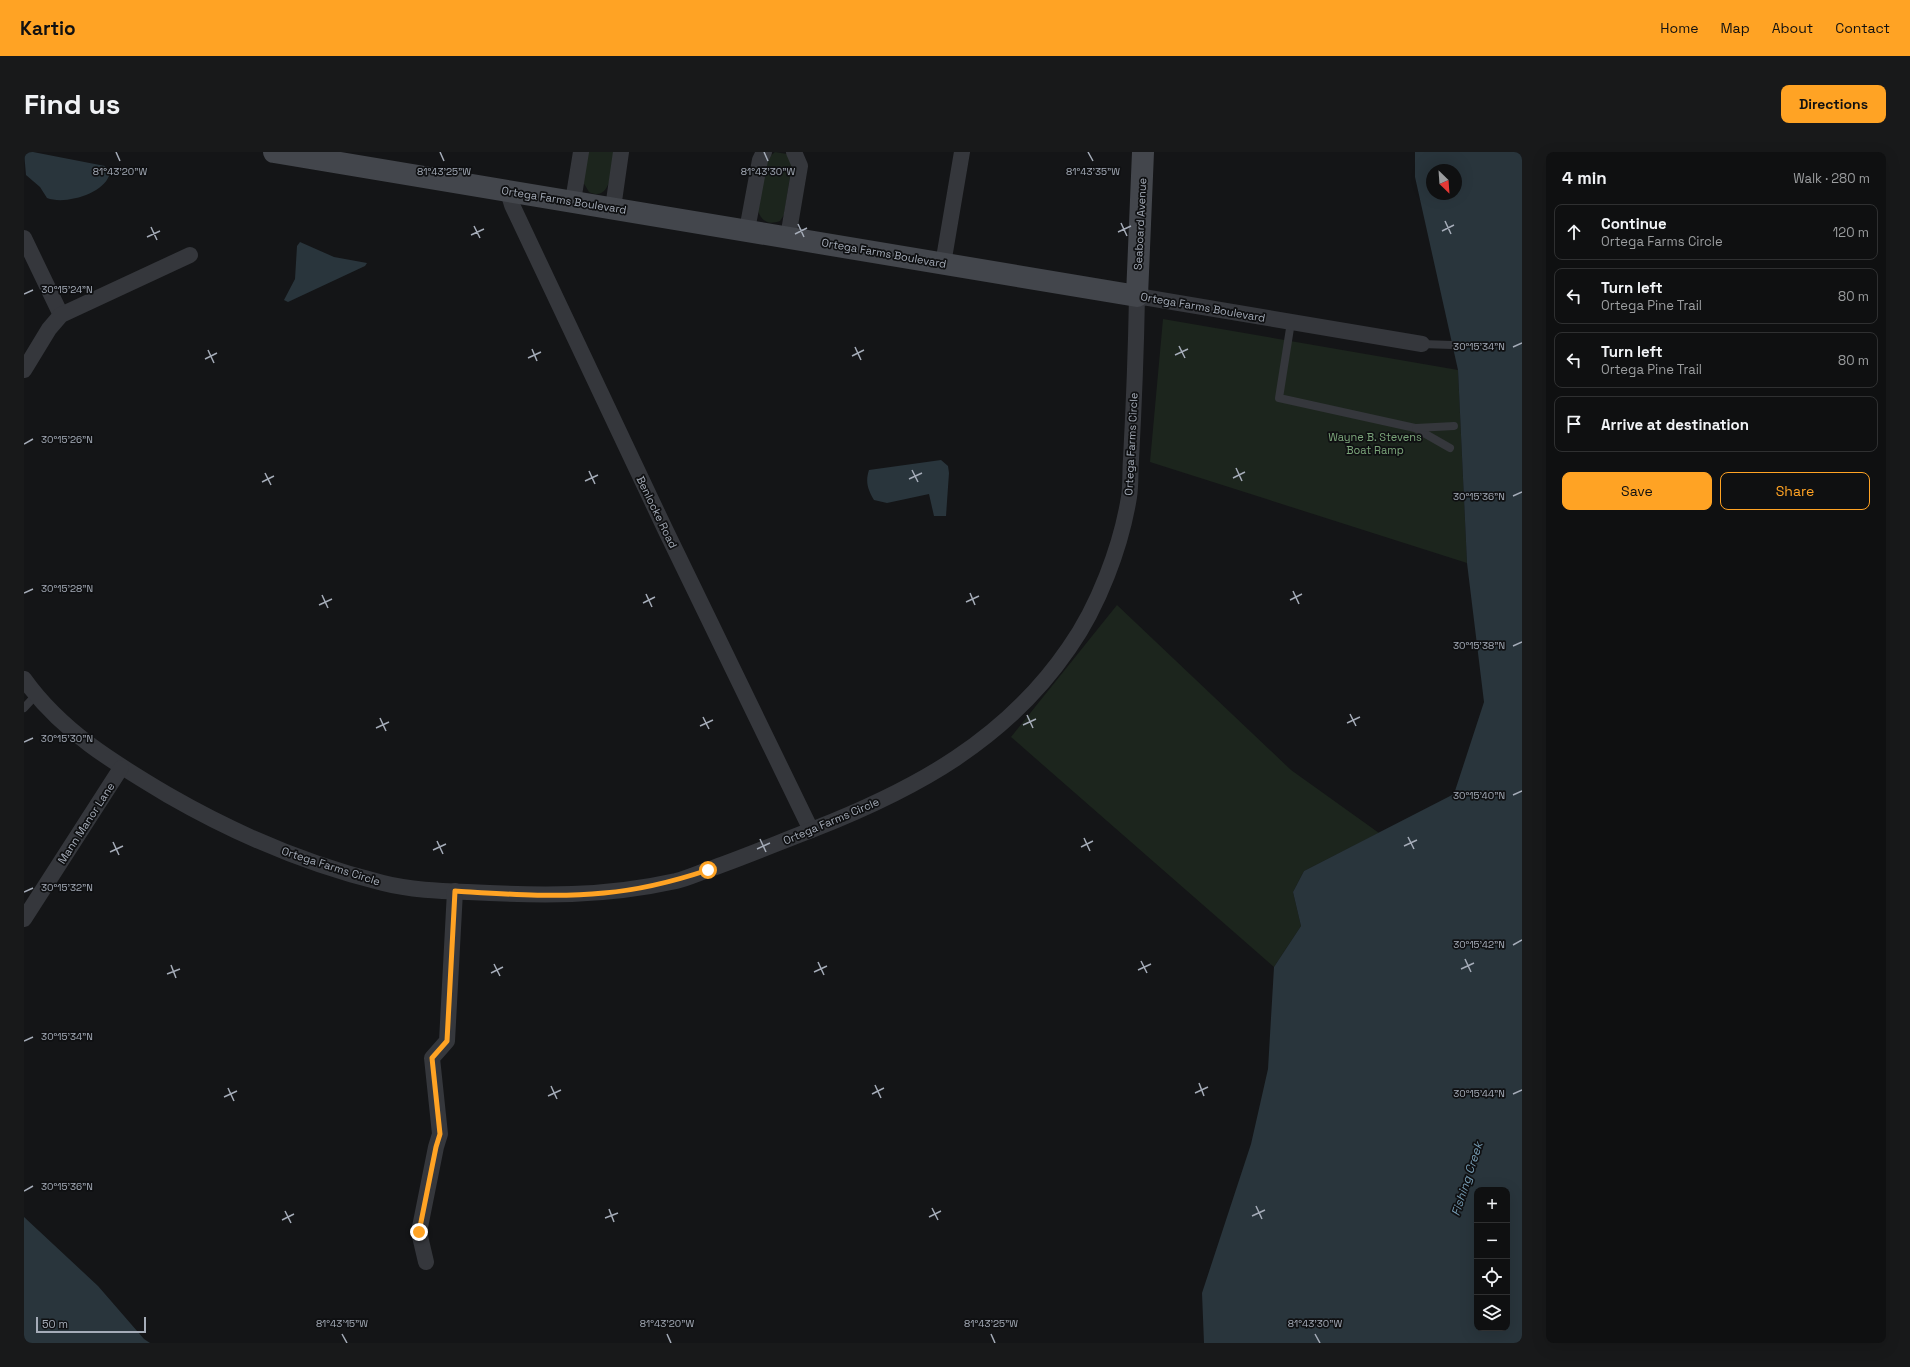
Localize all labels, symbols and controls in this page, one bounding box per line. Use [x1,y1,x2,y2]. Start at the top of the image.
text: Kartio [20,16,76,41]
text: Home [1660,19,1698,37]
text: Map [1720,19,1750,37]
text: About [1772,19,1813,37]
text: Contact [1835,19,1890,37]
button: Directions [1781,85,1886,123]
text: Find us [24,86,121,122]
north arrow [1426,164,1462,200]
text: 81°43'20"W [93,165,147,178]
text: 81°43'25"W [417,165,471,178]
text: 81°43'30"W [741,165,795,178]
text: 81°43'35"W [1066,165,1120,178]
text: 4 min [1562,167,1607,189]
text: Walk · 280 m [1793,170,1870,187]
street label: Seaboard Avenue [1131,178,1149,270]
street label: Ortega Farms Boulevard [500,183,628,217]
text: Continue [1601,214,1667,233]
icon: ahead [1563,221,1585,243]
text: 120 m [1833,224,1869,241]
text: Ortega Farms Circle [1601,233,1723,250]
street label: Ortega Farms Boulevard [821,235,947,271]
text: Turn left [1601,278,1663,297]
text: 30°15'24"N [41,283,93,296]
icon: left [1563,285,1585,307]
text: 80 m [1838,288,1869,305]
street label: Ortega Farms Boulevard [1140,289,1266,325]
text: Ortega Pine Trail [1601,297,1702,314]
text: 30°15'34"N [1453,340,1505,353]
text: Turn left [1601,342,1663,361]
icon: left [1563,349,1585,371]
text: 80 m [1838,352,1869,369]
text: Ortega Pine Trail [1601,361,1702,378]
street label: Ortega Farms Circle [1121,392,1141,496]
icon: arrive [1563,413,1585,435]
text: Arrive at destination [1601,415,1749,434]
park label: Wayne B. Stevens Boat Ramp [1328,430,1422,457]
text: 30°15'26"N [41,433,93,446]
button: Save [1562,472,1712,510]
button: Share [1720,472,1870,510]
street label: Benlocke Road [633,474,681,550]
text: 30°15'36"N [1453,490,1505,503]
text: 30°15'28"N [41,582,93,595]
text: 30°15'38"N [1453,639,1505,652]
text: 30°15'30"N [41,732,93,745]
street label: Mann Manor Lane [55,780,117,866]
text: 30°15'40"N [1453,789,1505,802]
street label: Ortega Farms Circle [781,794,881,848]
street label: Ortega Farms Circle [280,843,382,889]
route start [699,861,717,879]
text: 30°15'32"N [41,881,93,894]
text: 30°15'42"N [1453,938,1505,951]
text: 30°15'34"N [41,1030,93,1043]
text: 30°15'44"N [1453,1087,1505,1100]
water label: Fishing Creek [1448,1139,1487,1218]
text: 30°15'36"N [41,1180,93,1193]
map controls [1474,1187,1510,1331]
button: + [1474,1187,1510,1223]
route end [410,1223,428,1241]
button: − [1474,1223,1510,1259]
button: locate [1474,1259,1510,1295]
button: layers [1474,1295,1510,1331]
scale bar [36,1315,146,1334]
text: 50 m [42,1317,68,1331]
text: 81°43'15"W [316,1317,368,1330]
text: 81°43'20"W [640,1317,694,1330]
text: 81°43'25"W [964,1317,1018,1330]
text: 81°43'30"W [1288,1317,1342,1330]

